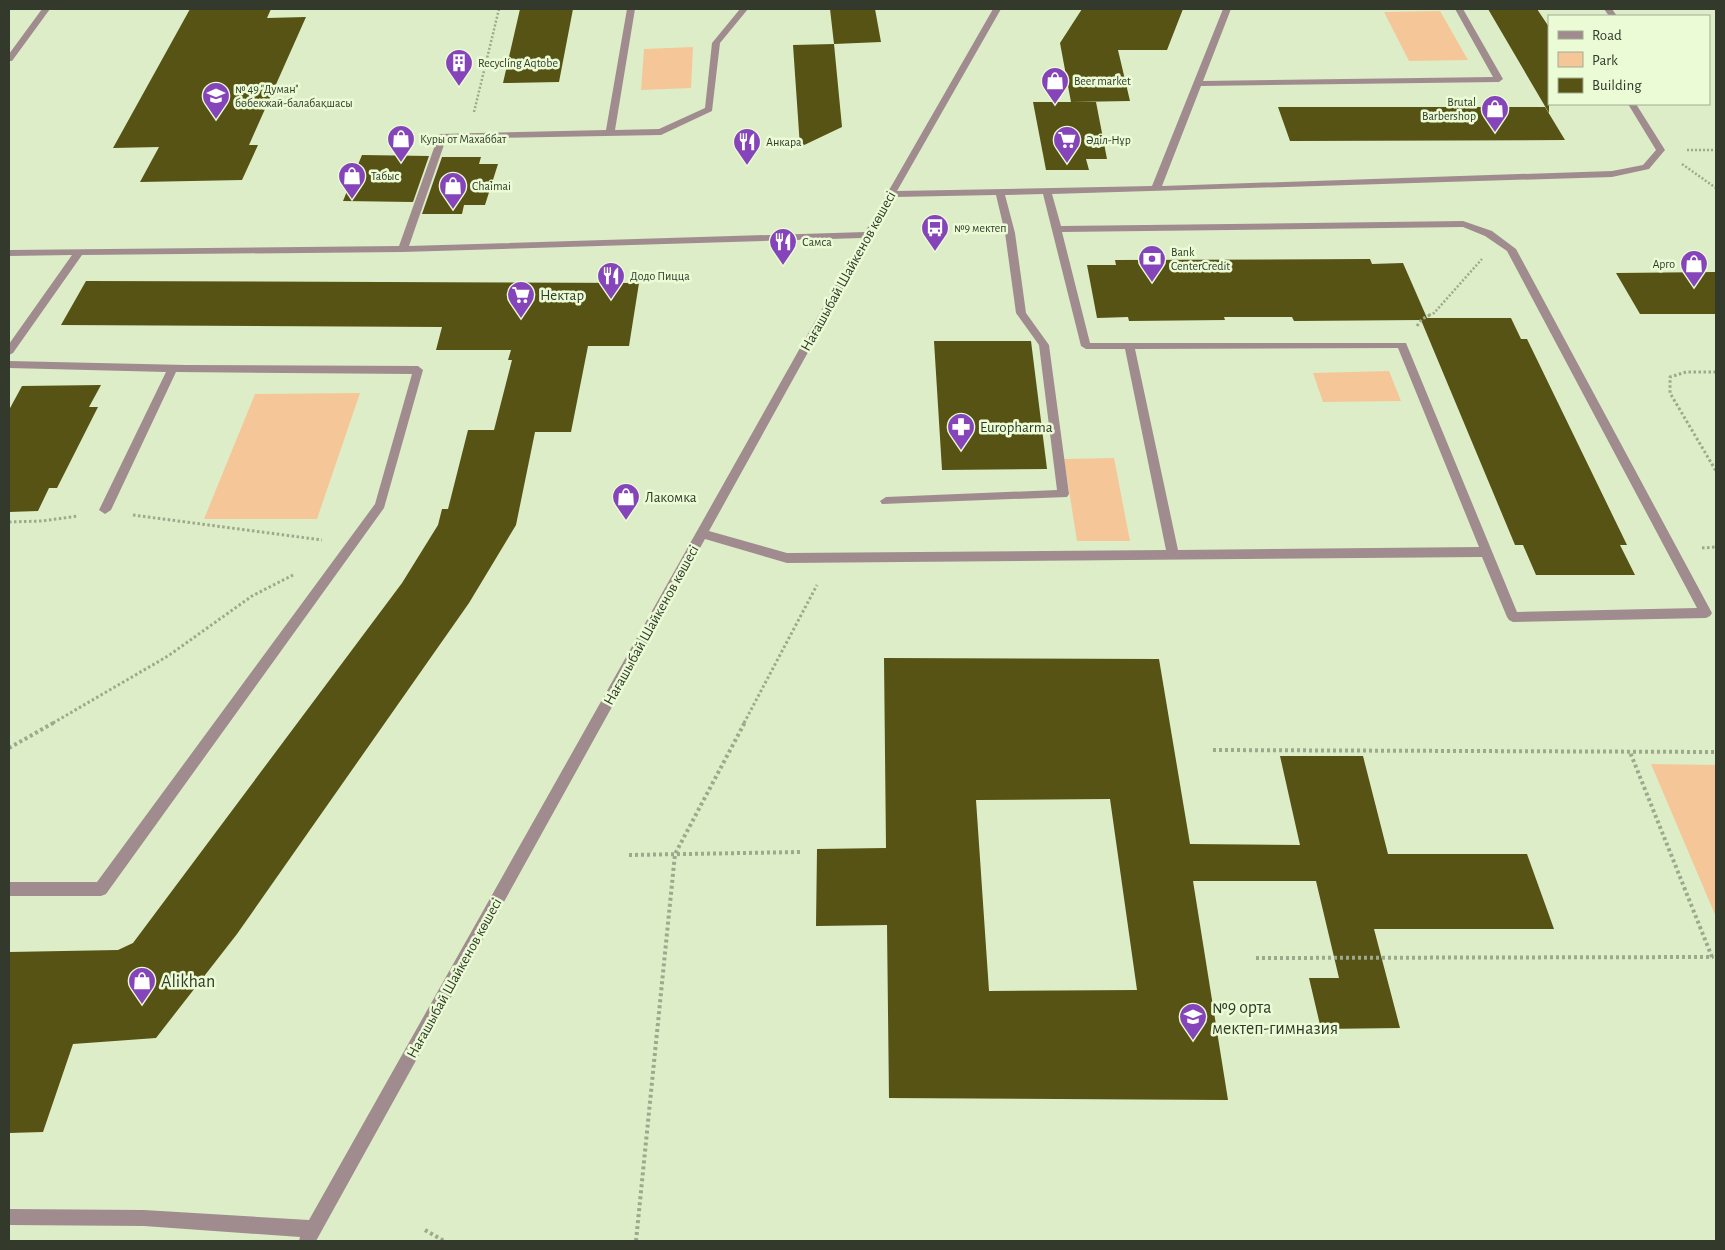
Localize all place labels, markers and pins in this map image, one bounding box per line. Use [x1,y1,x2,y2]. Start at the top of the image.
building icon: Recycling Aqtobe [444,48,474,87]
place label: Recycling Aqtobe [478,57,558,70]
shop icon: Beer market [1040,66,1070,105]
place label: Beer market [1074,75,1131,87]
school or university icon: № 49 "Думан" бөбекжай-балабақшасы [201,81,231,120]
place label: № 49 "Думан" бөбекжай-балабақшасы [235,83,353,109]
shop icon: Brutal Barbershop [1480,94,1510,133]
place label: Brutal Barbershop [1422,96,1476,122]
shop icon: Куры от Махаббат [386,124,416,163]
supermarket icon: Әділ-Нұр [1052,125,1082,164]
restaurant icon: Анкара [732,127,762,166]
place label: Куры от Махаббат [420,133,507,146]
place label: Әділ-Нұр [1086,134,1131,146]
place label: Анкара [766,136,802,148]
shop icon: Табыс [337,161,367,200]
place label: Табыс [371,170,399,182]
shop icon: Chaimai [438,171,468,210]
place label: Chaimai [472,180,511,192]
bus stop icon: №9 мектеп [920,213,950,252]
place label: №9 мектеп [954,222,1006,234]
restaurant icon: Самса [768,227,798,266]
place label: Самса [802,236,832,248]
bank icon: Bank CenterCredit [1137,244,1167,283]
place label: Bank CenterCredit [1171,246,1230,272]
shop icon: Арго [1679,249,1709,288]
place label: Арго [1652,258,1675,270]
restaurant icon: Додо Пицца [596,261,626,300]
place label: Додо Пицца [630,270,690,282]
supermarket icon: Нектар [506,280,536,319]
place label: Нектар [540,288,584,303]
pharmacy icon: Europharma [946,412,976,451]
place label: Europharma [980,420,1053,435]
shop icon: Лакомка [611,482,641,521]
place label: Лакомка [645,490,697,505]
shop icon: Alikhan [127,966,157,1005]
place label: Alikhan [161,973,215,991]
place label: №9 орта мектеп-гимназия [1212,999,1338,1038]
school or university icon: №9 орта мектеп-гимназия [1178,1002,1208,1041]

